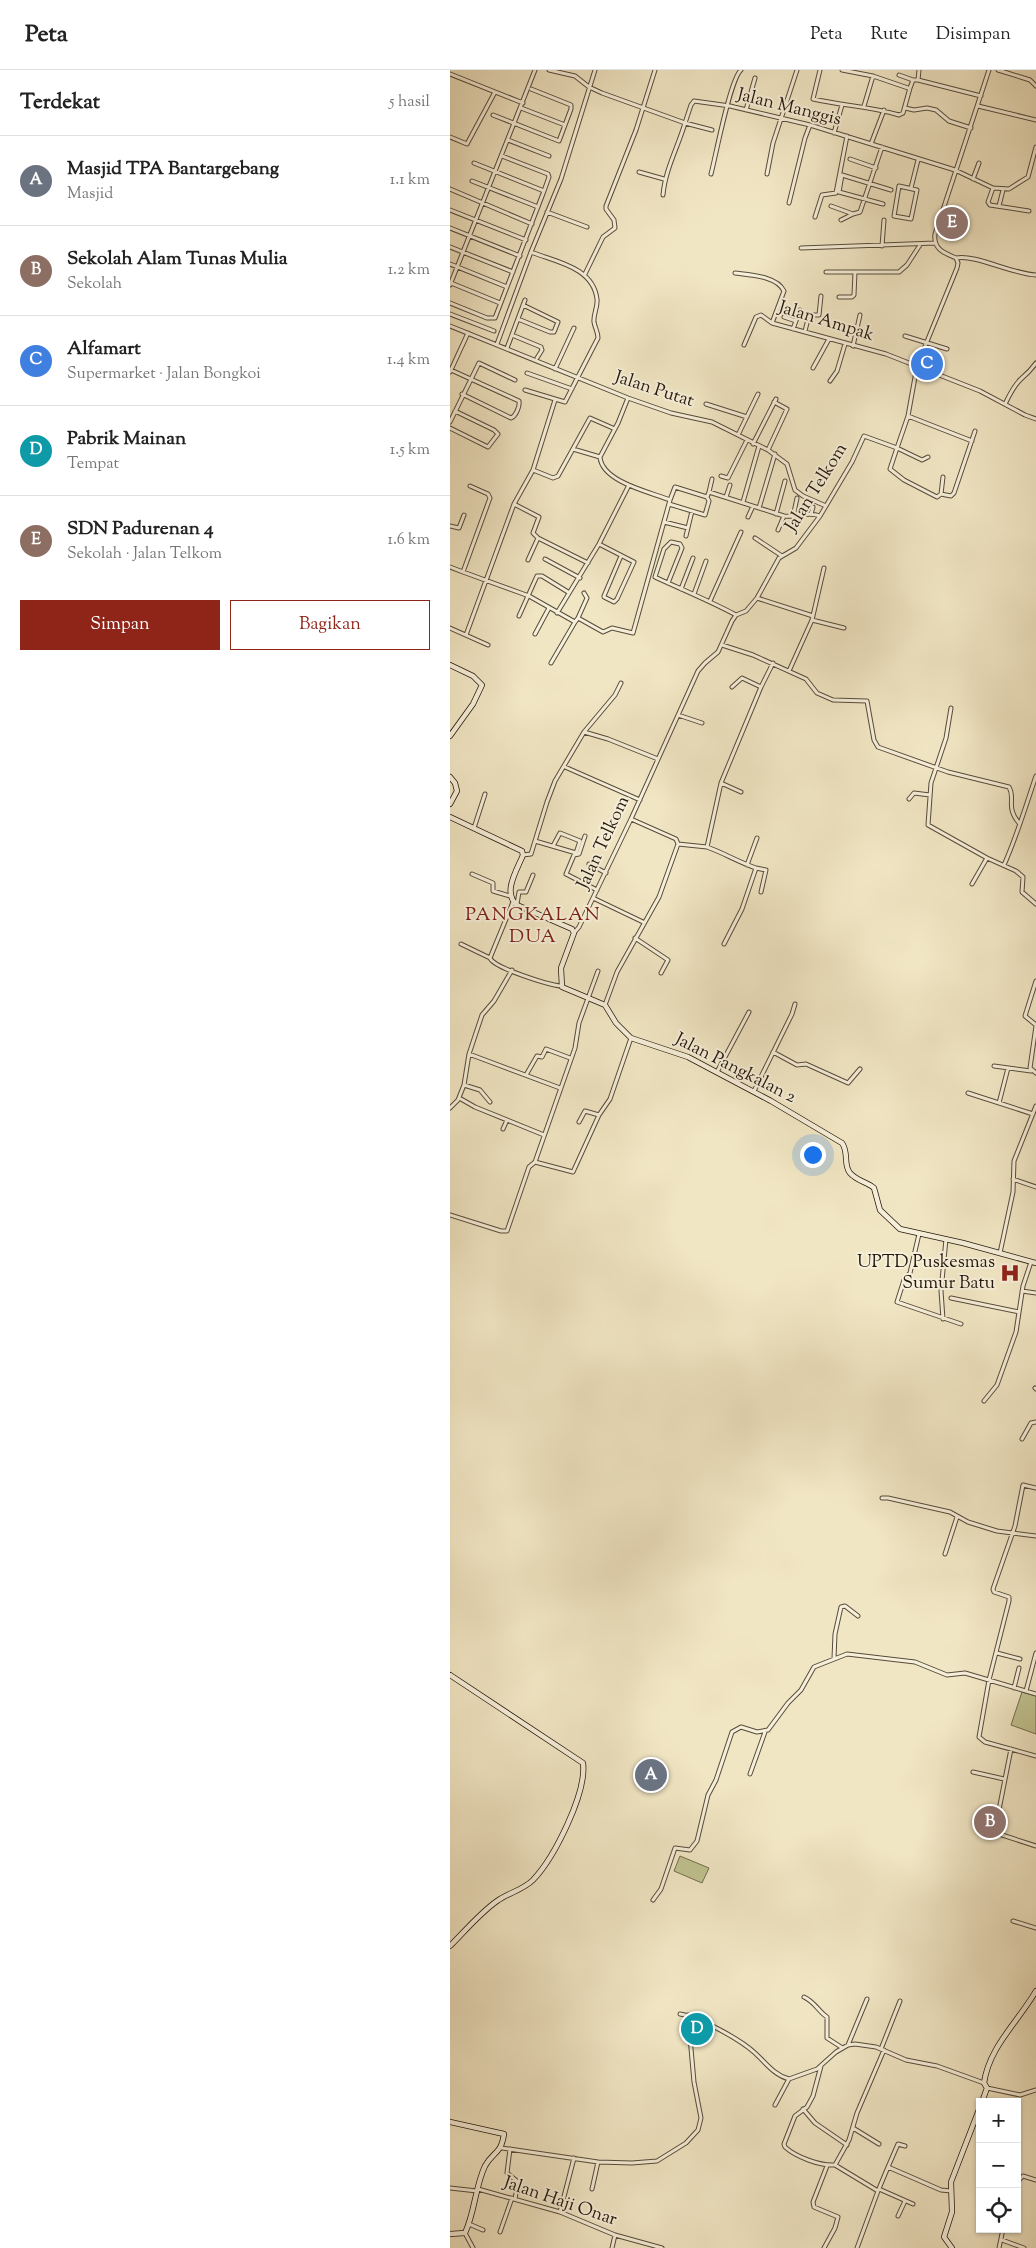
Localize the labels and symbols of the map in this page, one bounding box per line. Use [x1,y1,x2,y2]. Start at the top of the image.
street label: Jalan Manggis [733,82,844,133]
pin: E [936,204,968,242]
street label: Jalan Ampak [774,295,877,349]
pin: C [911,345,943,383]
street label: Jalan Putat [610,365,697,415]
street label: Jalan Telkom [779,439,855,538]
street label: Jalan Telkom [571,792,637,895]
district label: PANGKALAN DUA [465,902,601,951]
street label: Jalan Pangkalan 2 [669,1027,801,1111]
your location [800,1142,826,1168]
place label: UPTD Puskesmas Sumur Batu [857,1250,995,1297]
hospital icon: UPTD Puskesmas Sumur Batu [999,1262,1021,1284]
pin: A [635,1756,667,1794]
pin: B [974,1803,1006,1841]
pin: D [681,2010,713,2048]
street label: Jalan Haji Onar [499,2170,620,2234]

